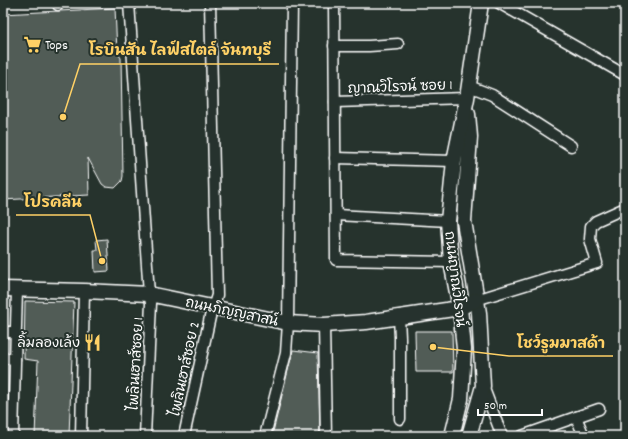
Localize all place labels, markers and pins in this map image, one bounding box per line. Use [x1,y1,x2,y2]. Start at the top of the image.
supermarket icon: Tops [22,34,42,54]
place label: Tops [45,36,68,56]
callout: โรบินสัน ไลฟ์สไตล์ จันทบุรี [80,37,279,64]
callout: โปรคลีน [16,188,90,215]
callout: โชว์รูมมาสด้า [509,329,613,356]
place label: ลิ้มลองเล้ง [17,331,80,354]
restaurant icon: ลิ้มลองเล้ง [83,332,103,352]

